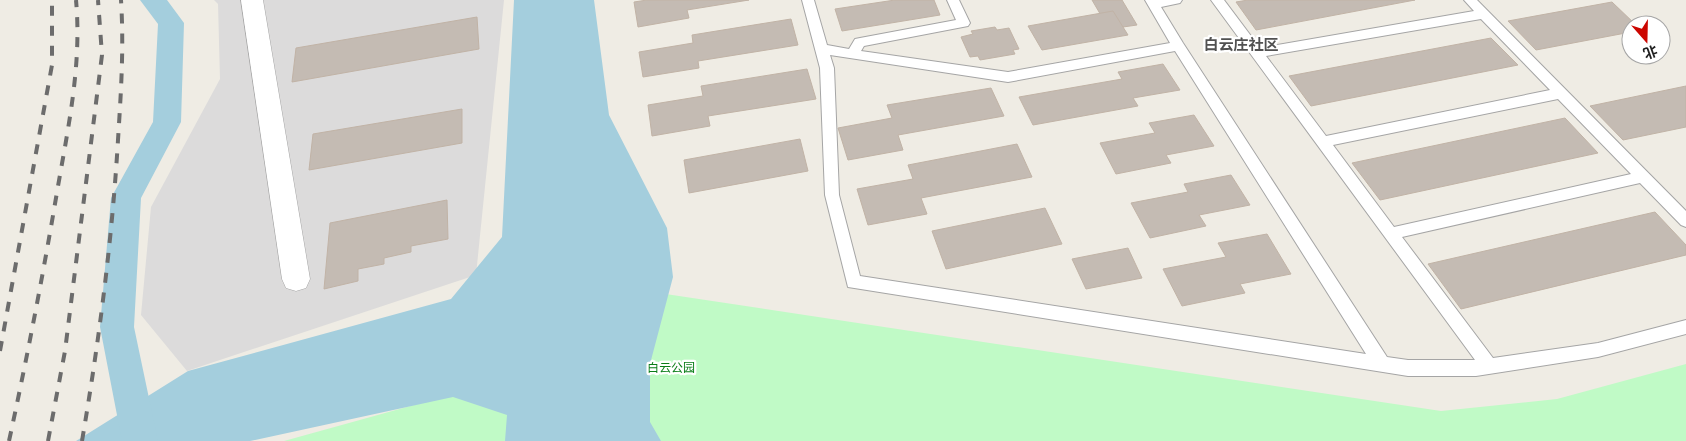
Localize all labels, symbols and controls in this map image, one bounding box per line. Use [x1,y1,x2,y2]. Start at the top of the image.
north arrow [1621,15,1671,65]
district label: 白云庄社区 [1203,36,1279,54]
text: 北 [1641,41,1660,62]
park label: 白云公园 [647,361,695,375]

